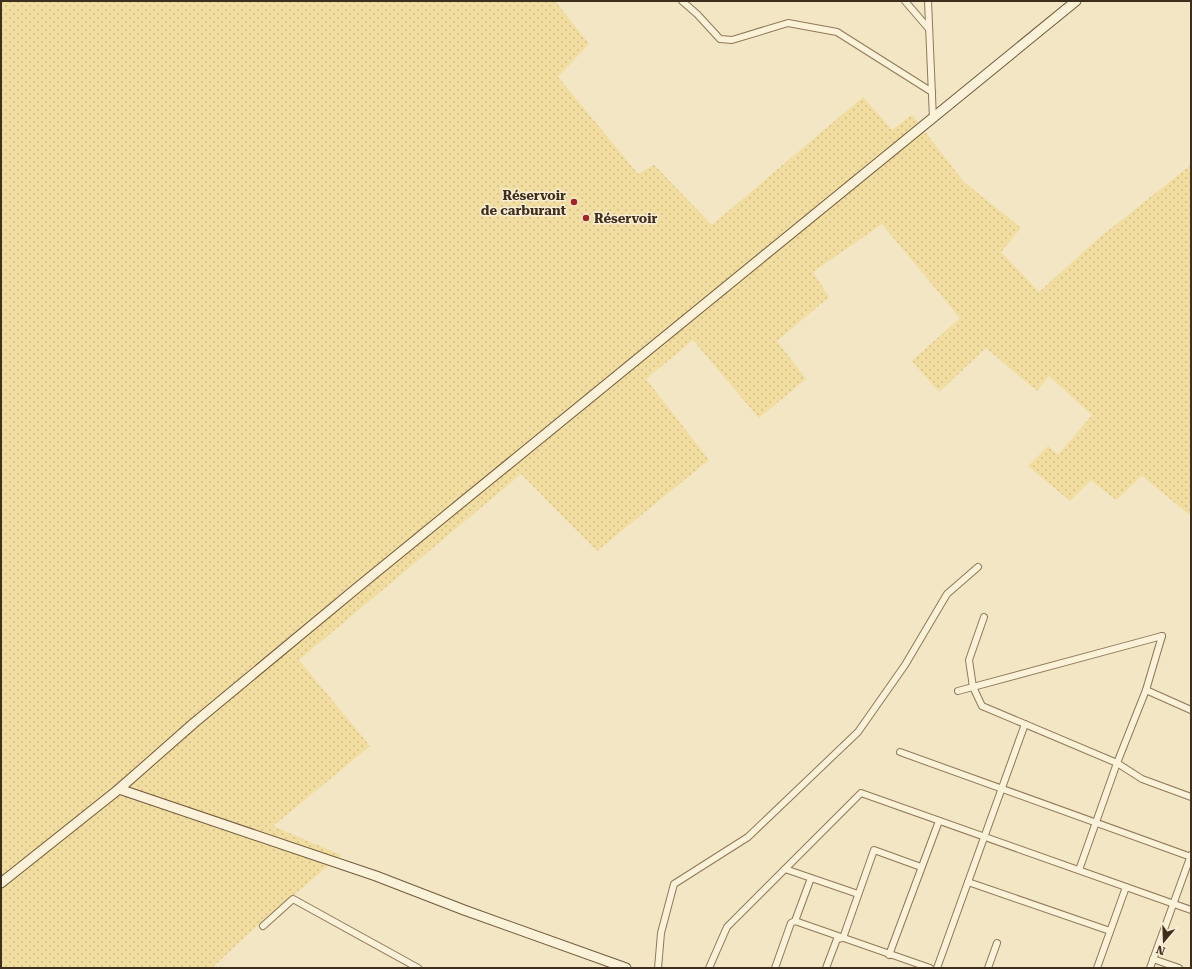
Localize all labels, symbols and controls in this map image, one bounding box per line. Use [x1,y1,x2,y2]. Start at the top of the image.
place label: Réservoir de carburant [481,188,567,218]
marker: Réservoir de carburant [569,197,579,207]
place label: Réservoir [594,211,658,226]
marker: Réservoir [581,213,591,223]
north arrow [1144,921,1184,961]
text: N [1154,942,1167,958]

